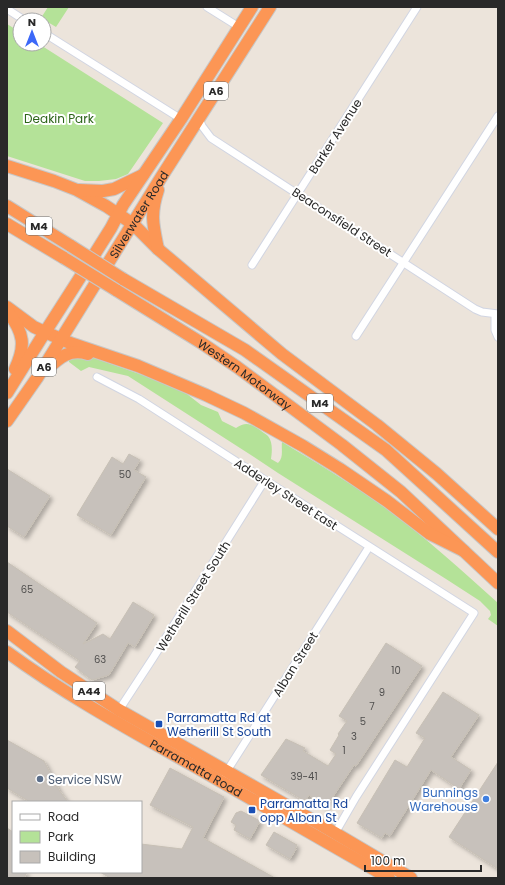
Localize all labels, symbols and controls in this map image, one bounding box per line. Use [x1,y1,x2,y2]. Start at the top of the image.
north arrow [12,12,52,52]
text: N [28,14,36,30]
road number: A6 [204,82,228,100]
street label: Barker Avenue [304,95,366,177]
park label: Deakin Park [24,110,95,127]
street label: Silverwater Road [105,167,172,261]
street label: Beaconsfield Street [289,183,395,261]
road number: M4 [26,217,52,235]
street label: Western Motorway [195,335,296,414]
road number: A6 [32,358,56,376]
road number: M4 [307,394,333,412]
street label: Adderley Street East [231,454,341,534]
house number: 50 [119,467,131,482]
street label: Wetherill Street South [152,537,234,655]
house number: 65 [21,582,33,597]
street label: Alban Street [268,628,322,700]
house number: 63 [94,652,106,667]
house number: 10 [391,663,401,678]
road number: A44 [73,682,105,700]
house number: 9 [379,685,385,700]
house number: 7 [369,699,375,714]
place label: Parramatta Rd at Wetherill St South [167,709,271,740]
house number: 5 [360,714,366,729]
marker: Parramatta Rd at Wetherill St South [154,719,164,729]
house number: 3 [351,729,357,744]
street label: Parramatta Road [147,734,246,801]
house number: 1 [342,743,346,758]
house number: 39-41 [290,769,318,784]
place label: Service NSW [48,771,122,788]
marker: Service NSW [35,774,45,784]
place label: Bunnings Warehouse [410,784,478,815]
marker: Bunnings Warehouse [481,794,491,804]
place label: Parramatta Rd opp Alban St [260,795,348,826]
legend [12,801,142,873]
marker: Parramatta Rd opp Alban St [247,805,257,815]
text: Road [48,808,79,825]
text: Park [48,828,75,845]
scale bar [365,847,481,873]
text: Building [48,848,96,865]
text: 100 m [371,852,405,869]

